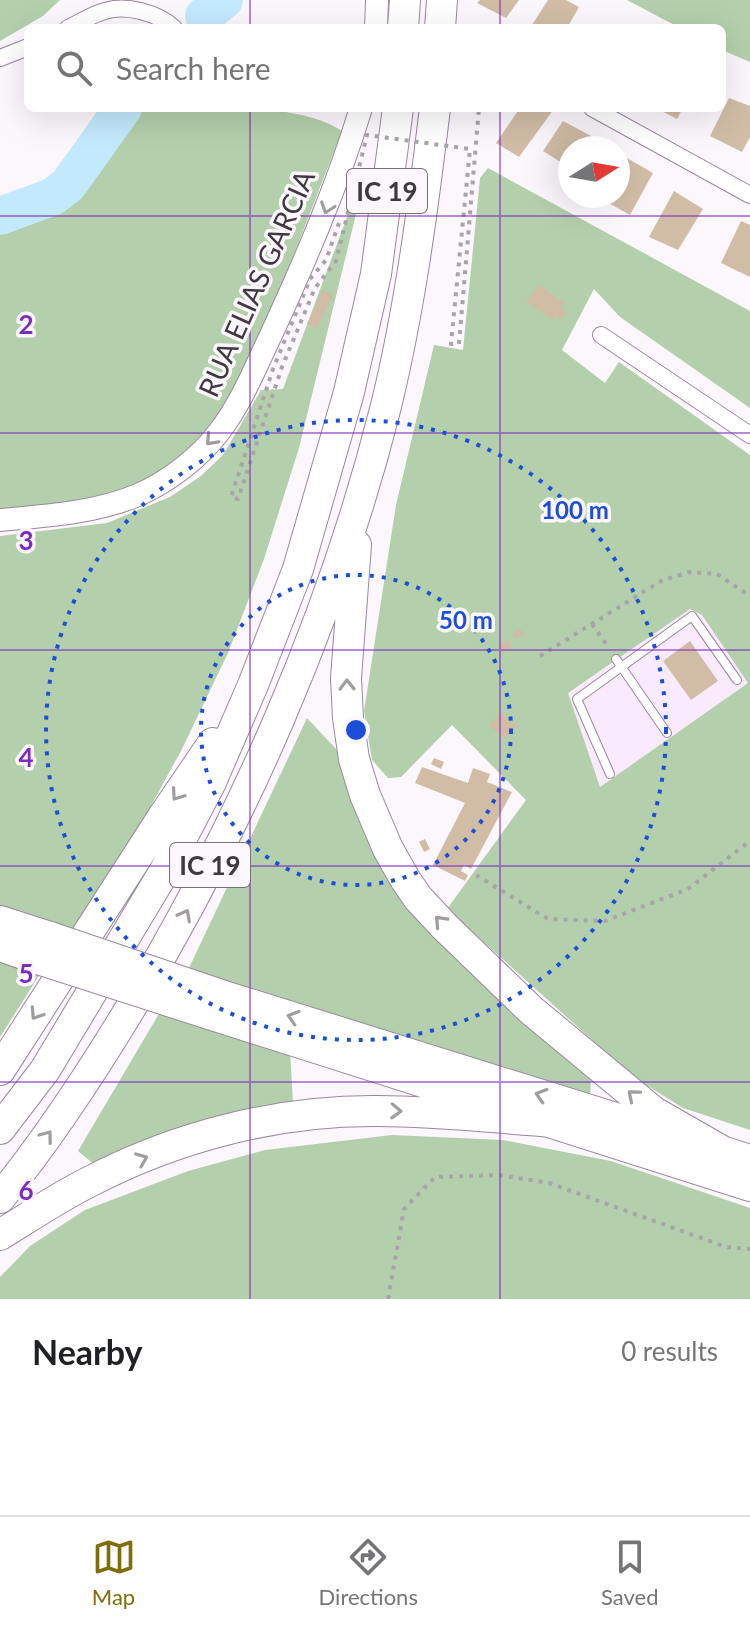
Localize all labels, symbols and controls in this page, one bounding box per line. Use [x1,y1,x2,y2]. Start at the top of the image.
search box [24,24,726,112]
icon: search [52,46,96,90]
text: Search here [116,50,271,86]
north arrow [558,136,630,208]
street label: RUA ELIAS GARCIA [191,164,321,402]
road number: IC 19 [347,169,427,213]
one-way arrow [320,201,336,215]
text: 2 [18,308,34,340]
one-way arrow [206,431,221,445]
text: 100 m [541,495,609,524]
text: 3 [18,524,34,556]
text: 50 m [439,605,493,634]
one-way arrow [338,678,356,691]
centre of rings [342,716,370,744]
text: 4 [18,741,34,773]
one-way arrow [172,787,187,801]
road number: IC 19 [170,843,250,887]
one-way arrow [175,909,190,924]
one-way arrow [434,916,449,930]
text: 5 [18,957,34,989]
one-way arrow [30,1005,45,1020]
one-way arrow [286,1010,300,1026]
one-way arrow [535,1088,549,1104]
one-way arrow [627,1090,642,1104]
one-way arrow [390,1103,403,1120]
one-way arrow [38,1130,52,1145]
one-way arrow [134,1152,148,1168]
text: 6 [18,1174,34,1206]
text: Nearby [32,1331,143,1372]
text: 0 results [621,1335,718,1367]
tab: Map [92,1535,136,1610]
tab: Directions [319,1535,418,1610]
tab: Saved [601,1535,658,1610]

